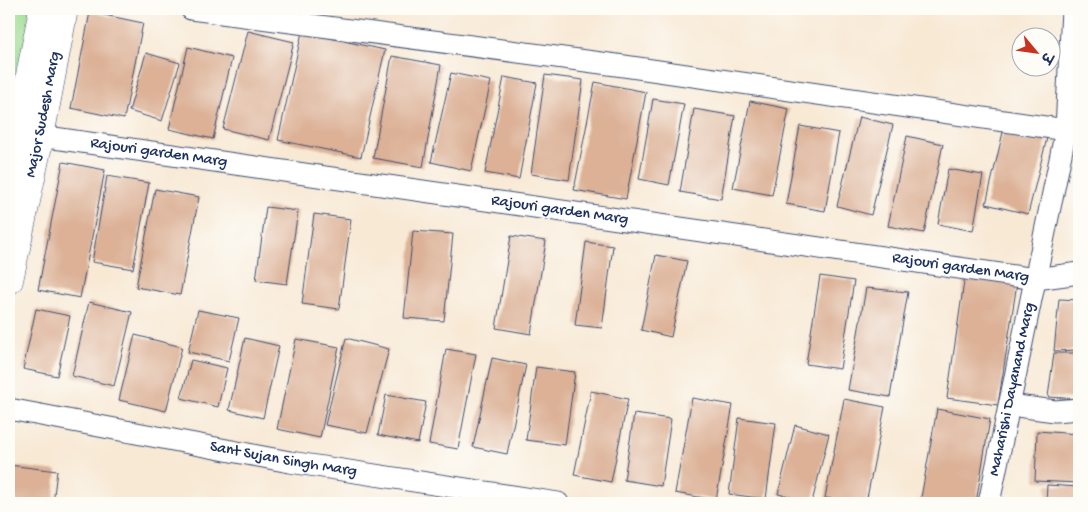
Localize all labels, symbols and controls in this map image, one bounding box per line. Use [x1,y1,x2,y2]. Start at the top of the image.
north arrow [1010,28,1060,78]
text: उ [1035,47,1056,67]
street label: Major Sudesh Marg [22,50,65,179]
street label: Rajouri garden Marg [89,134,229,172]
street label: Rajouri garden Marg [490,191,629,230]
street label: Rajouri garden Marg [891,249,1030,287]
street label: Maharishi Dayanand Marg [985,301,1040,478]
street label: Sant Sujan Singh Marg [208,438,358,482]

